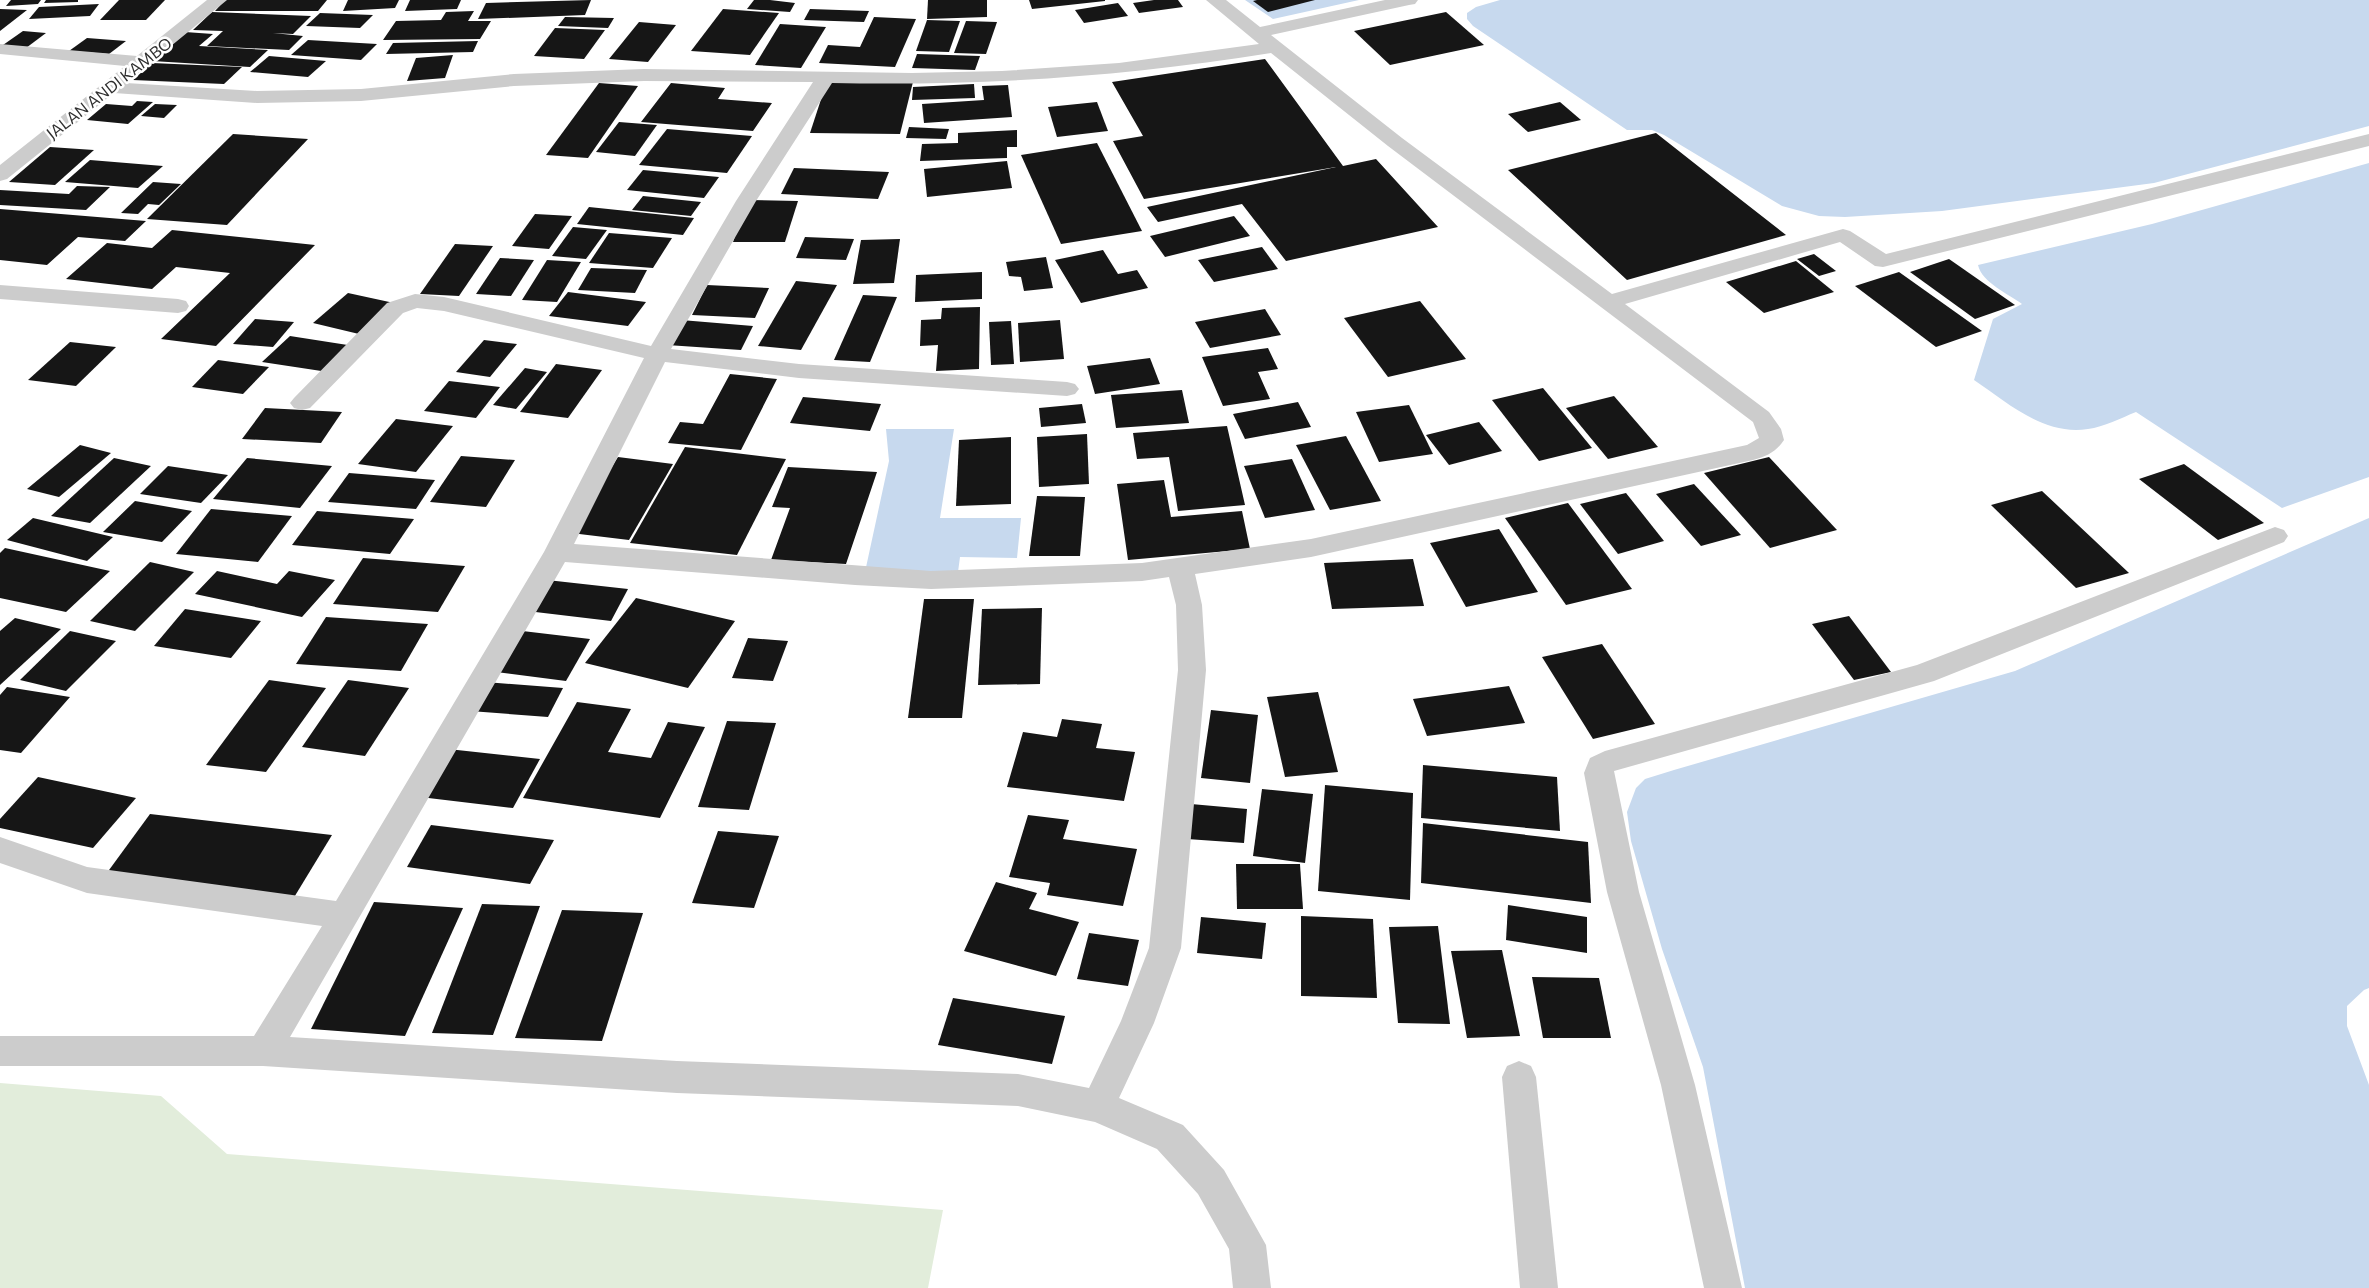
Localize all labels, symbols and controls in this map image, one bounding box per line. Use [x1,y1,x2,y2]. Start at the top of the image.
street label: JALAN ANDI KAMBO [42,33,175,142]

